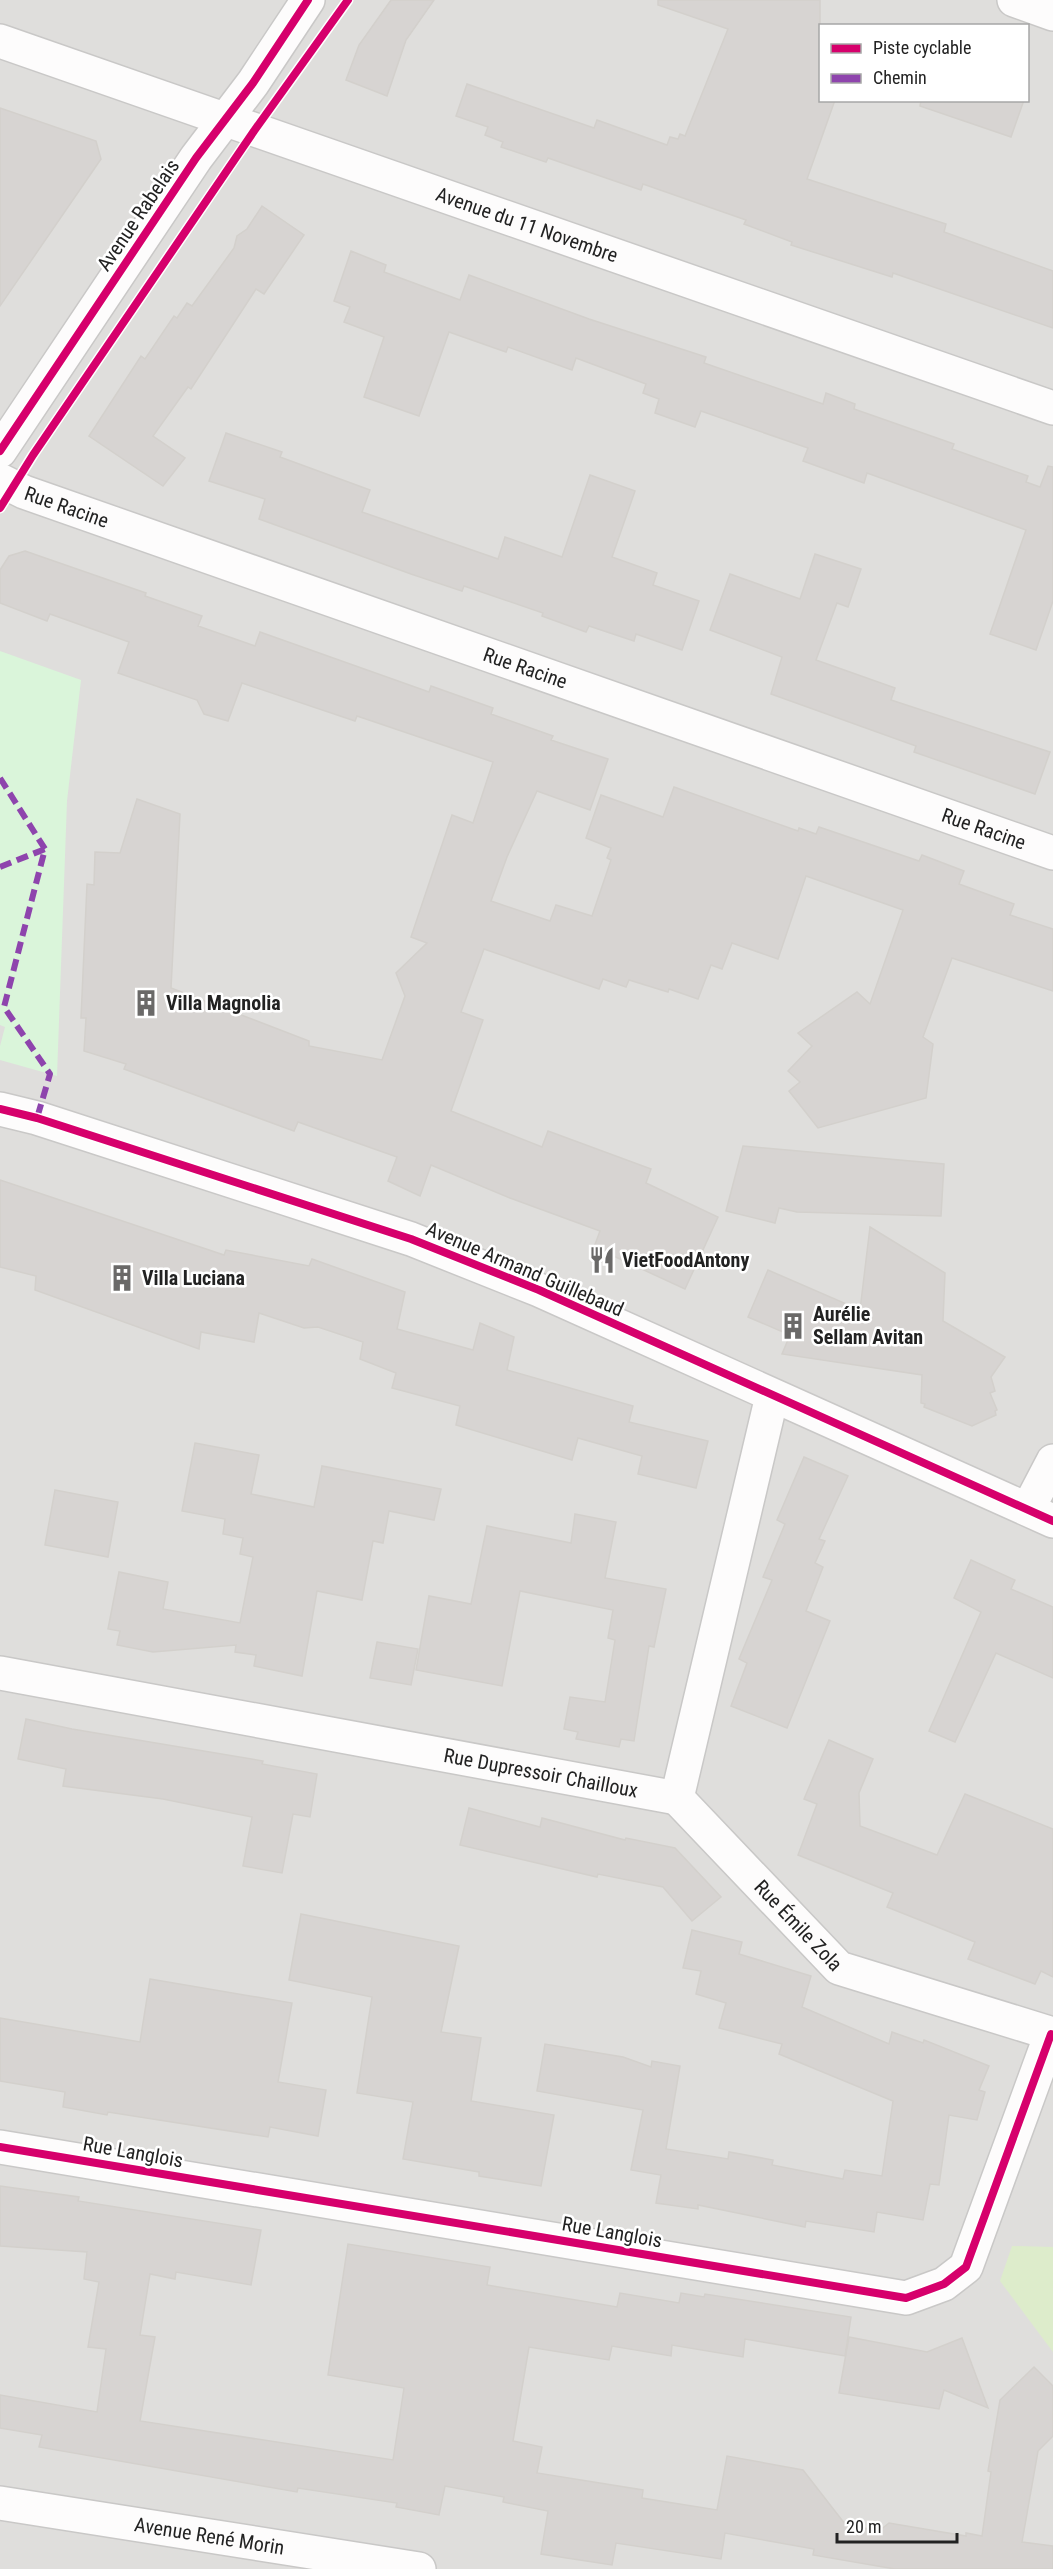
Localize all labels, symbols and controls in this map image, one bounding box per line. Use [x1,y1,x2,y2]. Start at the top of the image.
legend [819,24,1029,102]
text: Piste cyclable [873,37,971,58]
text: Chemin [873,67,927,88]
street label: Avenue Rabelais [92,155,184,275]
street label: Avenue du 11 Novembre [433,182,621,267]
street label: Rue Racine [21,481,112,533]
street label: Rue Racine [480,642,570,694]
street label: Rue Racine [939,803,1029,855]
building icon: Villa Magnolia [131,988,161,1018]
place label: Villa Magnolia [166,991,281,1015]
street label: Avenue Armand Guillebaud [423,1216,627,1322]
restaurant icon: VietFoodAntony [587,1245,617,1275]
place label: VietFoodAntony [622,1248,749,1272]
building icon: Villa Luciana [107,1263,137,1293]
place label: Villa Luciana [142,1266,245,1290]
place label: Aurélie Sellam Avitan [813,1302,923,1349]
building icon: Aurélie Sellam Avitan [778,1311,808,1341]
street label: Rue Dupressoir Chailloux [442,1743,640,1803]
street label: Rue Émile Zola [749,1875,847,1976]
street label: Rue Langlois [81,2131,185,2173]
street label: Rue Langlois [560,2211,664,2253]
scale bar [837,2506,957,2544]
street label: Avenue René Morin [133,2512,286,2560]
text: 20 m [846,2516,881,2537]

